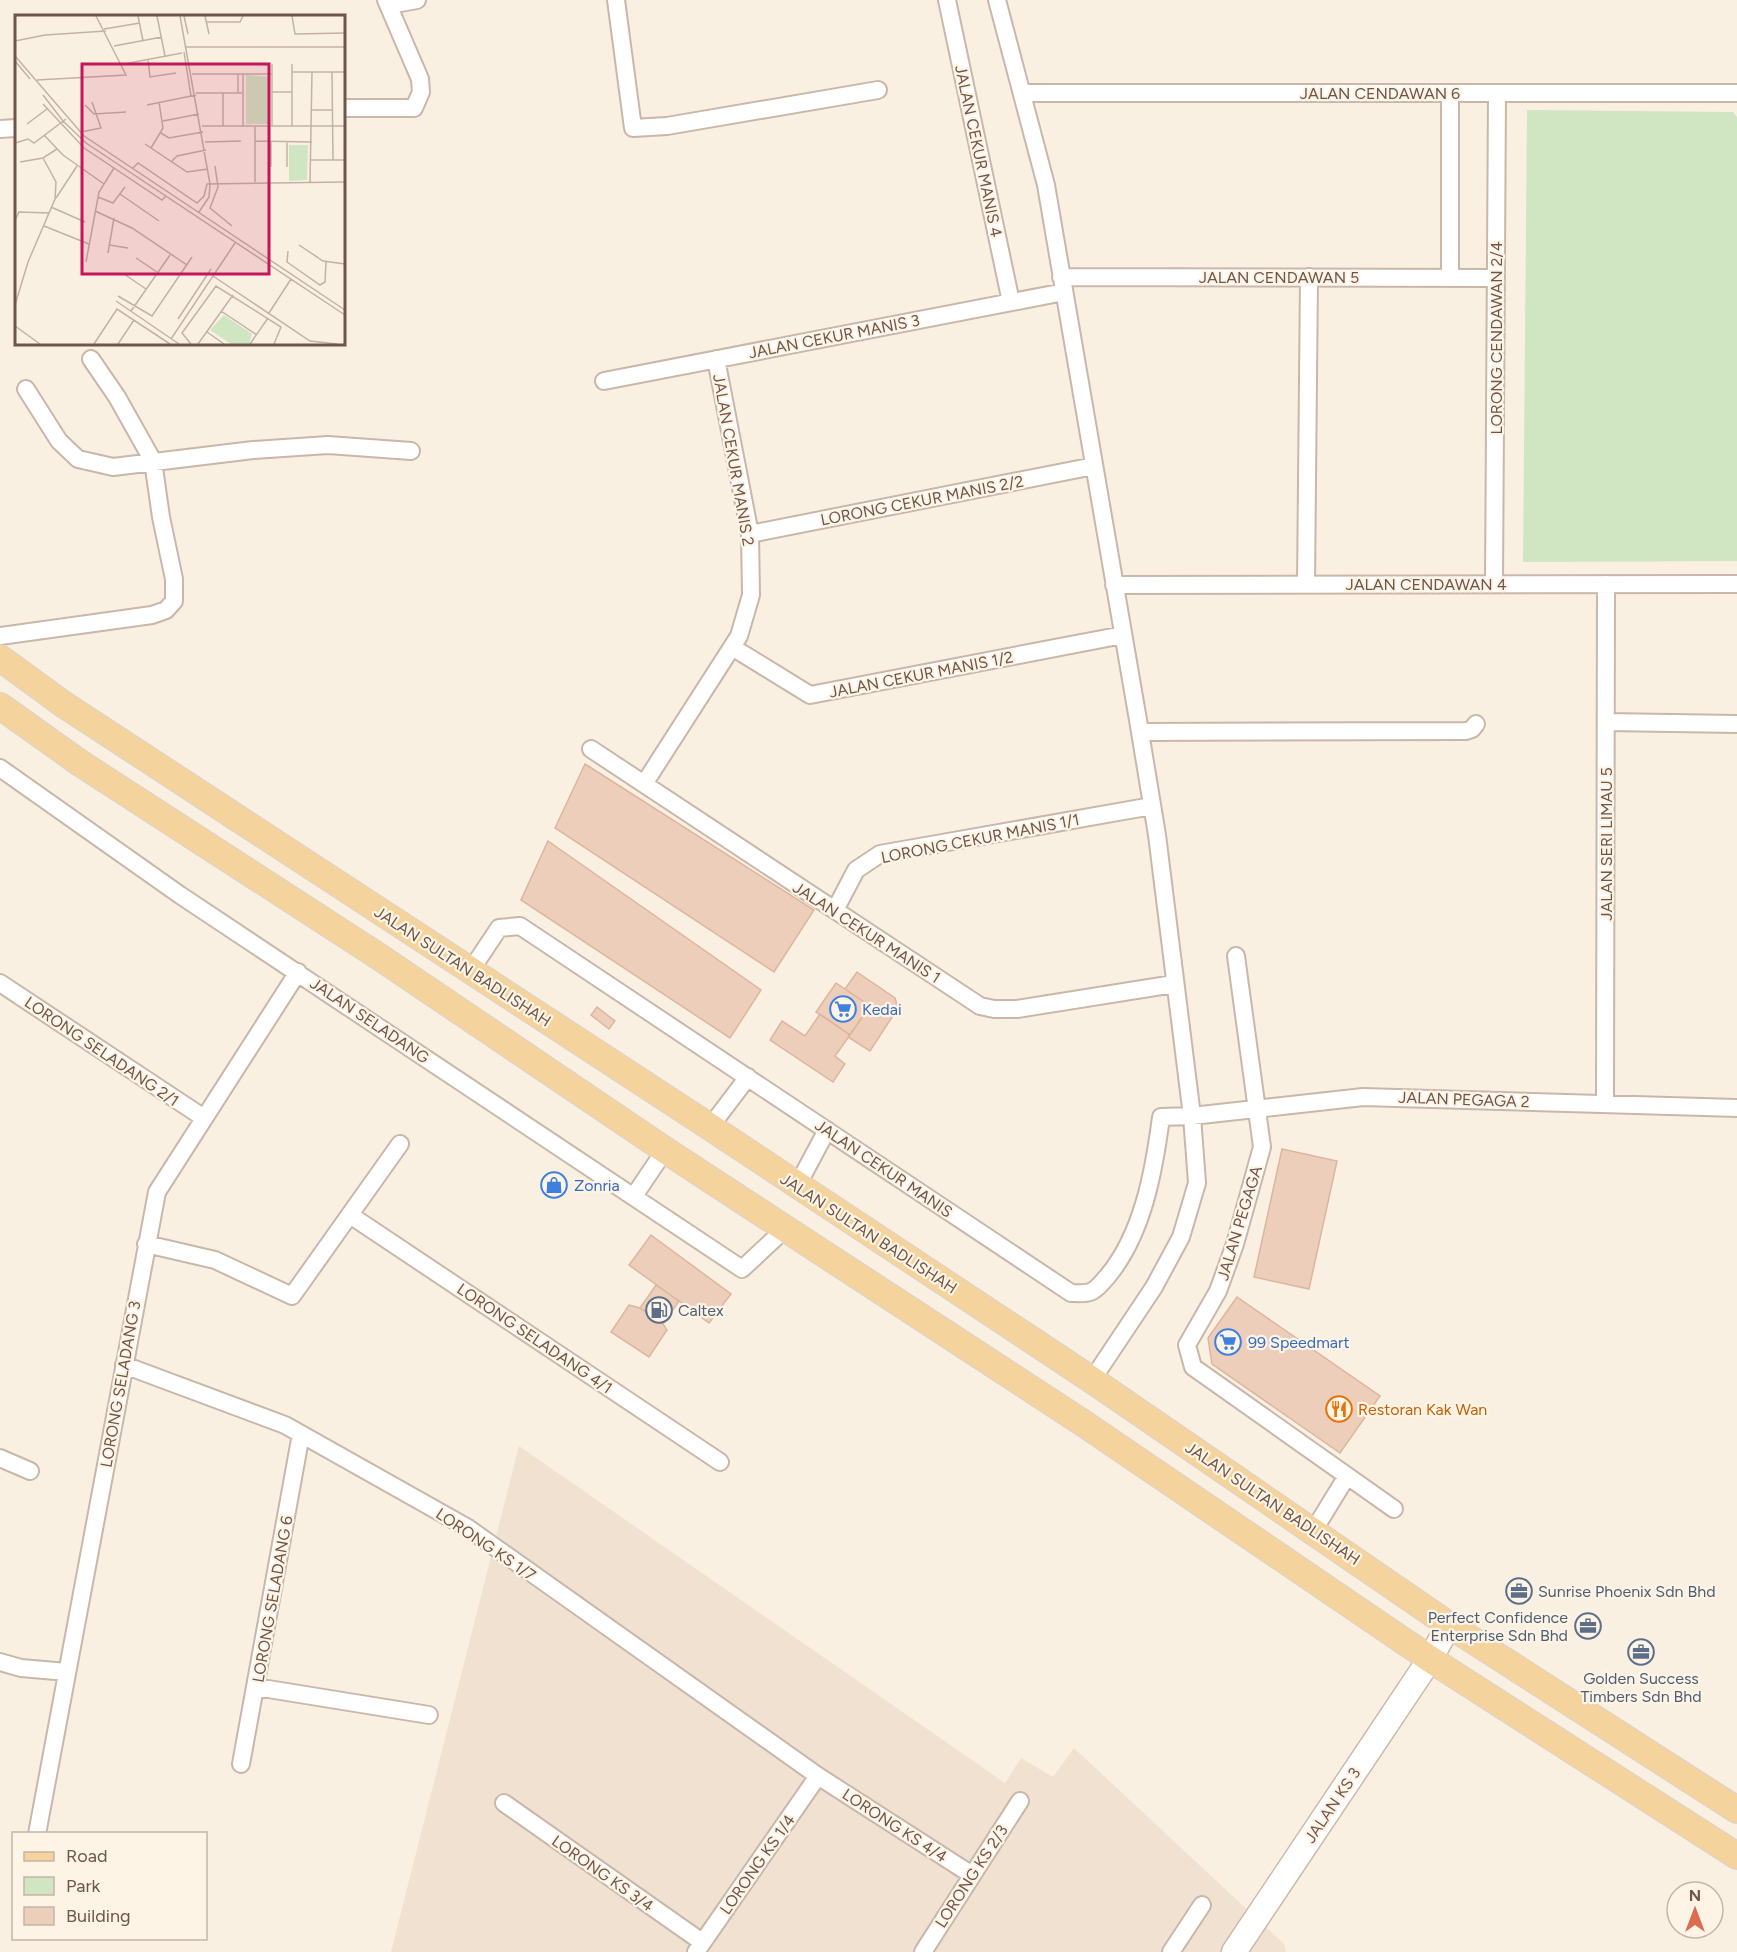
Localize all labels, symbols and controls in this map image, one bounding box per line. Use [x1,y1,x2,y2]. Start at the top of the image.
inset map [15,15,345,345]
street label: JALAN CEKUR MANIS 4 [951,63,1006,239]
street label: JALAN CENDAWAN 6 [1300,84,1460,103]
street label: LORONG CENDAWAN 2/4 [1487,241,1506,435]
street label: JALAN CENDAWAN 5 [1199,268,1359,287]
street label: JALAN CEKUR MANIS 3 [747,311,921,362]
street label: JALAN CEKUR MANIS 2 [709,373,758,548]
street label: LORONG CEKUR MANIS 2/2 [819,471,1025,530]
street label: JALAN CENDAWAN 4 [1345,575,1507,594]
street label: JALAN CEKUR MANIS 1/2 [827,647,1015,702]
street label: JALAN SERI LIMAU 5 [1597,767,1616,921]
street label: LORONG CEKUR MANIS 1/1 [879,810,1081,867]
street label: JALAN CEKUR MANIS 1 [789,878,944,987]
street label: JALAN SULTAN BADLISHAH [371,902,555,1031]
street label: JALAN SELADANG [307,974,433,1067]
street label: LORONG SELADANG 2/1 [21,993,182,1110]
supermarket icon: Kedai [828,994,858,1024]
place label: Kedai [862,1000,902,1019]
street label: JALAN PEGAGA 2 [1398,1088,1530,1111]
street label: JALAN CEKUR MANIS [811,1115,956,1222]
street label: JALAN PEGAGA [1213,1163,1266,1283]
street label: JALAN SULTAN BADLISHAH [777,1169,961,1298]
shop icon: Zonria [539,1170,569,1200]
place label: Zonria [574,1176,620,1195]
street label: LORONG SELADANG 4/1 [454,1279,616,1397]
fuel station icon: Caltex [644,1295,674,1325]
street label: LORONG SELADANG 3 [96,1299,145,1469]
place label: Caltex [678,1301,724,1320]
supermarket icon: 99 Speedmart [1213,1327,1243,1357]
place label: 99 Speedmart [1248,1333,1349,1352]
restaurant icon: Restoran Kak Wan [1324,1394,1354,1424]
place label: Restoran Kak Wan [1358,1400,1487,1419]
street label: JALAN SULTAN BADLISHAH [1182,1438,1364,1569]
street label: LORONG KS 1/7 [432,1504,540,1585]
street label: LORONG SELADANG 6 [248,1514,297,1684]
office icon: Sunrise Phoenix Sdn Bhd [1504,1576,1534,1606]
place label: Sunrise Phoenix Sdn Bhd [1538,1582,1716,1601]
place label: Perfect Confidence Enterprise Sdn Bhd [1428,1608,1568,1645]
office icon: Perfect Confidence Enterprise Sdn Bhd [1573,1611,1603,1641]
office icon: Golden Success Timbers Sdn Bhd [1626,1637,1656,1667]
place label: Golden Success Timbers Sdn Bhd [1580,1669,1702,1706]
street label: JALAN KS 3 [1300,1764,1365,1847]
street label: LORONG KS 4/4 [839,1784,951,1866]
street label: LORONG KS 1/4 [716,1811,799,1918]
street label: LORONG KS 2/3 [931,1821,1012,1931]
street label: LORONG KS 3/4 [548,1831,657,1916]
legend [12,1832,207,1940]
text: Road [66,1845,107,1867]
text: Park [66,1875,101,1897]
north arrow [1665,1880,1725,1940]
text: N [1689,1886,1701,1905]
text: Building [66,1905,131,1927]

